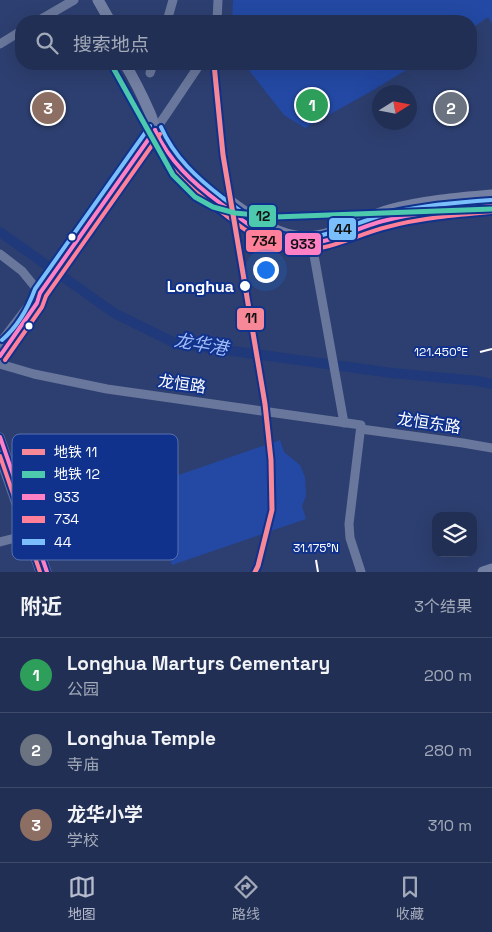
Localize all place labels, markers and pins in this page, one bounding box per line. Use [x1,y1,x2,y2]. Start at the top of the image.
pin: 1 [296,86,328,124]
pin: 3 [32,89,64,127]
pin: 2 [435,89,467,127]
unlabelled marker [67,232,77,242]
place label: Longhua [167,276,234,297]
marker: Longhua [238,279,252,293]
unlabelled marker [24,321,34,331]

